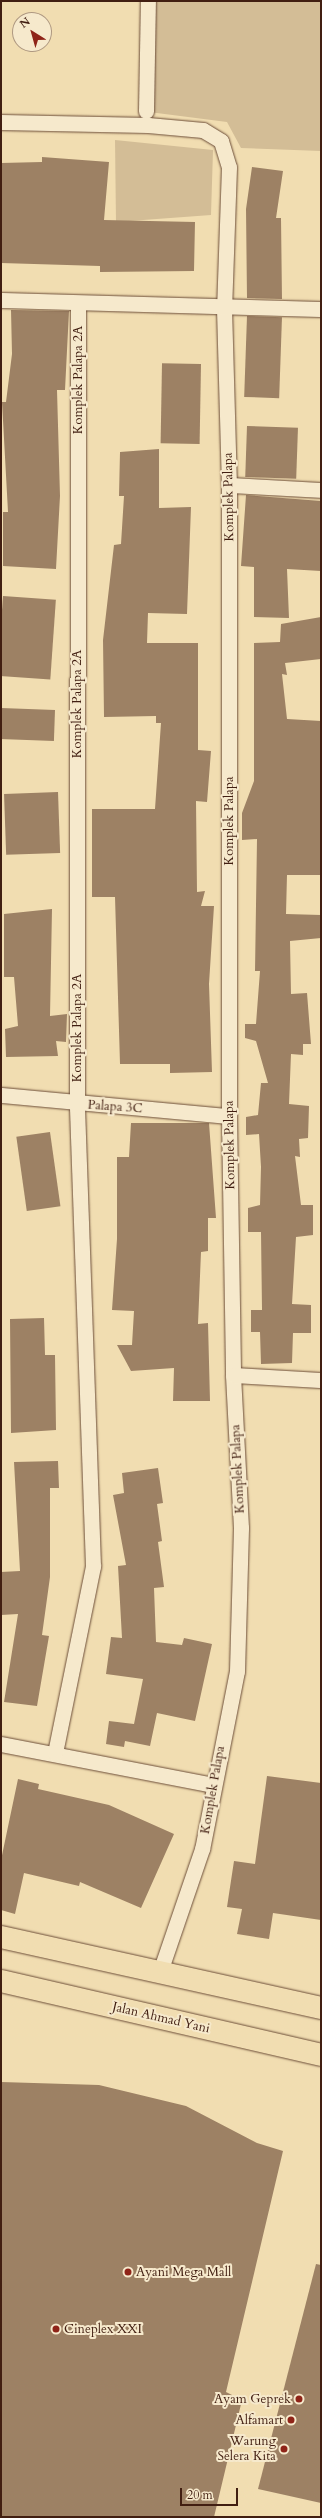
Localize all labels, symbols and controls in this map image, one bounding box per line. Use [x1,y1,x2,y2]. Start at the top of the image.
north arrow [12,12,52,52]
text: N [17,14,33,32]
street label: Komplek Palapa 2A [70,326,86,434]
street label: Komplek Palapa [220,452,238,542]
street label: Komplek Palapa 2A [69,650,85,758]
street label: Komplek Palapa [221,776,237,866]
street label: Komplek Palapa 2A [69,974,85,1082]
street label: Palapa 3C [87,1097,143,1117]
street label: Komplek Palapa [221,1100,239,1190]
street label: Komplek Palapa [228,1424,248,1514]
street label: Komplek Palapa [198,1745,228,1835]
street label: Jalan Ahmad Yani [111,1999,211,2037]
place label: Ayani Mega Mall [136,2264,231,2280]
marker: Ayani Mega Mall [123,2267,133,2277]
place label: Cineplex XXI [64,2321,142,2337]
marker: Cineplex XXI [51,2324,61,2334]
place label: Ayam Geprek [214,2391,291,2407]
marker: Ayam Geprek [294,2394,304,2404]
place label: Alfamart [235,2412,283,2428]
marker: Alfamart [286,2415,296,2425]
place label: Warung Selera Kita [217,2434,276,2465]
marker: Warung Selera Kita [279,2444,289,2454]
scale bar [182,2480,240,2506]
text: 20 m [187,2487,213,2503]

